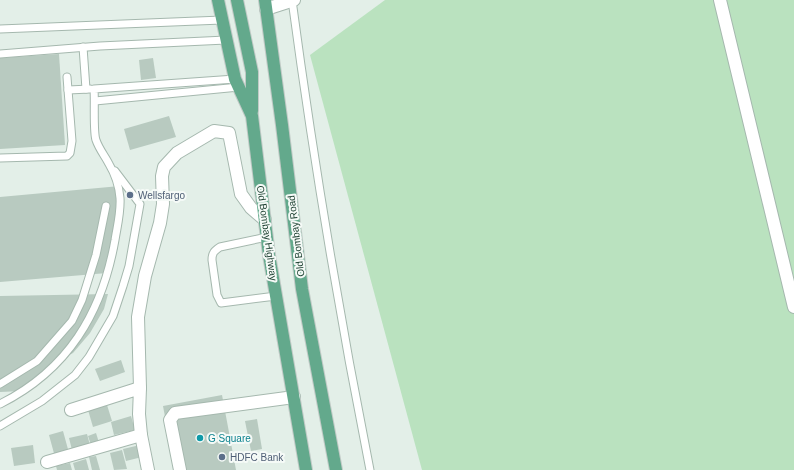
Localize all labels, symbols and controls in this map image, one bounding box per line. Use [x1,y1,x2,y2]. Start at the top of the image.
street label: Old Bombay Highway [255,185,279,281]
marker: Wellsfargo [125,190,135,200]
place label: Wellsfargo [138,190,185,201]
street label: Old Bombay Road [286,195,306,277]
marker: G Square [195,433,205,443]
place label: G Square [208,433,251,444]
marker: HDFC Bank [217,452,227,462]
place label: HDFC Bank [230,452,284,463]

